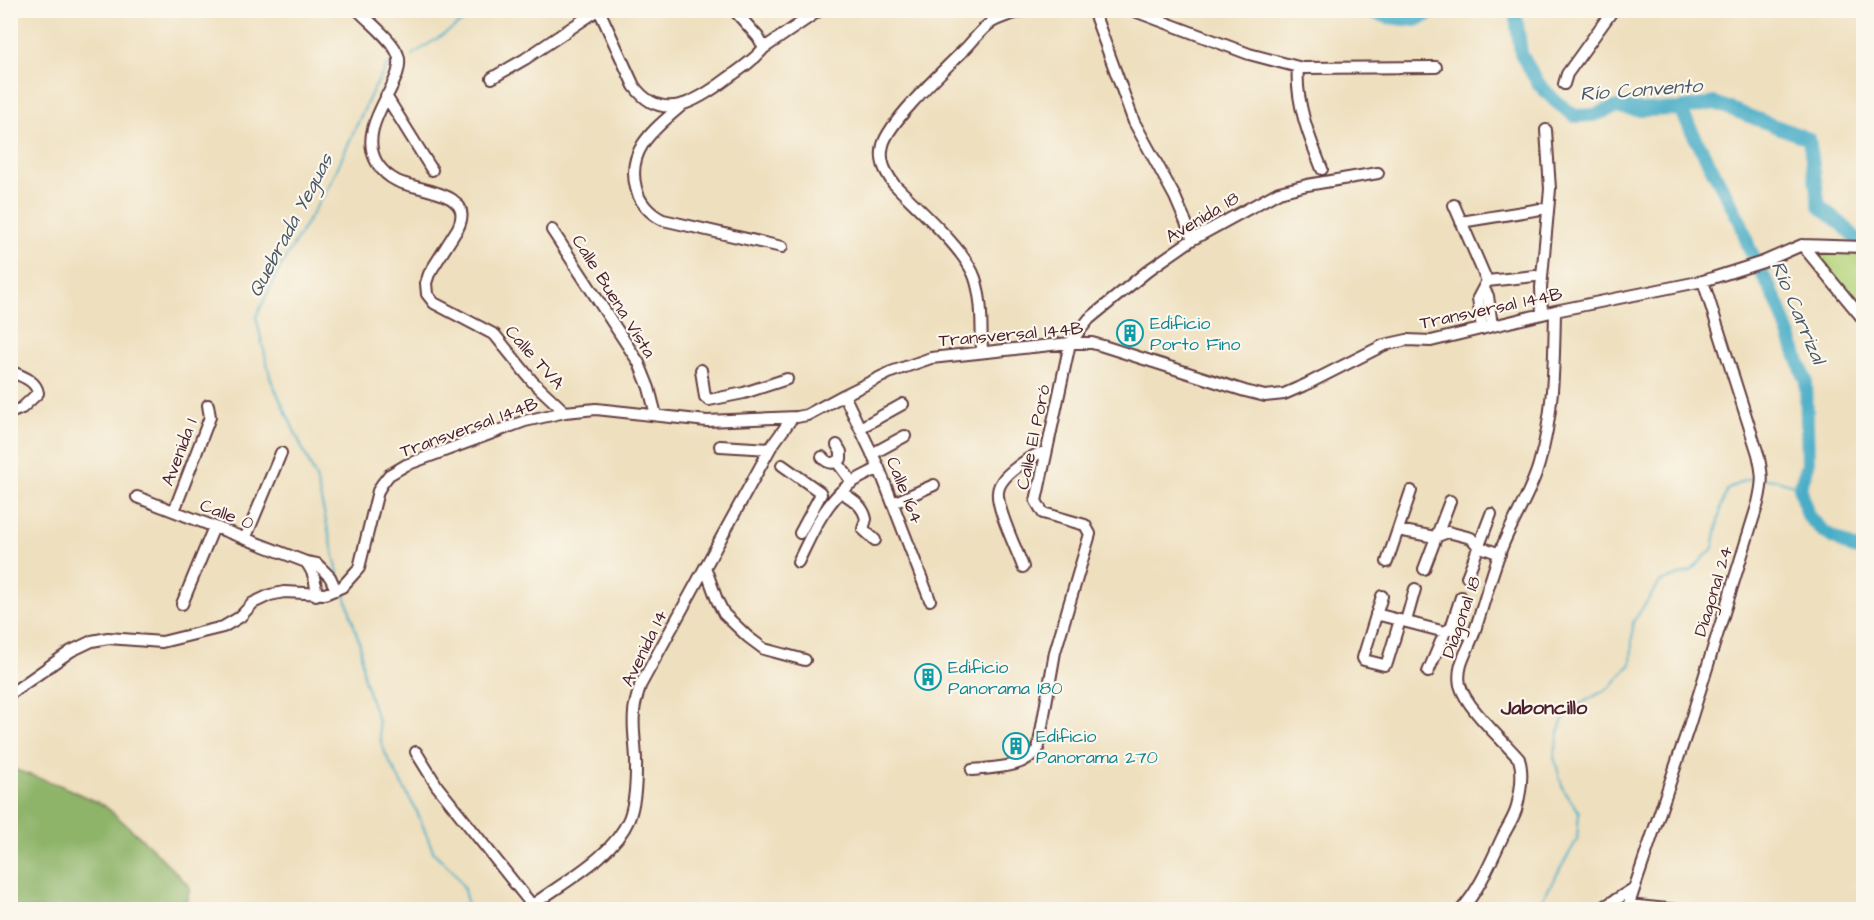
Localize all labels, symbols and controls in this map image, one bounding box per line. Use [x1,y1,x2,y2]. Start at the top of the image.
water label: Río Convento [1579,72,1705,108]
water label: Quebrada Yeguas [241,148,342,302]
street label: Avenida 18 [1161,185,1244,249]
street label: Calle Buena Vista [566,230,662,363]
water label: Río Carrizal [1764,257,1833,371]
street label: Transversal 144B [1417,281,1565,336]
place label: Edificio Porto Fino [1150,311,1240,357]
street label: Transversal 144B [938,316,1085,353]
building icon: Edificio Porto Fino [1115,318,1145,348]
street label: Calle TVA [499,320,571,395]
street label: Calle El Poró [1010,382,1057,492]
street label: Transversal 144B [397,391,542,464]
street label: Avenida 1 [155,415,204,489]
street label: Calle 164 [880,453,929,527]
street label: Calle 0 [196,493,257,536]
street label: Diagonal 24 [1688,543,1740,640]
street label: Diagonal 18 [1436,573,1488,662]
street label: Avenida 14 [615,606,674,691]
place label: Edificio Panorama 180 [948,655,1063,701]
building icon: Edificio Panorama 180 [913,662,943,692]
district label: Jaboncillo [1500,694,1588,722]
place label: Edificio Panorama 270 [1036,724,1158,770]
building icon: Edificio Panorama 270 [1001,731,1031,761]

